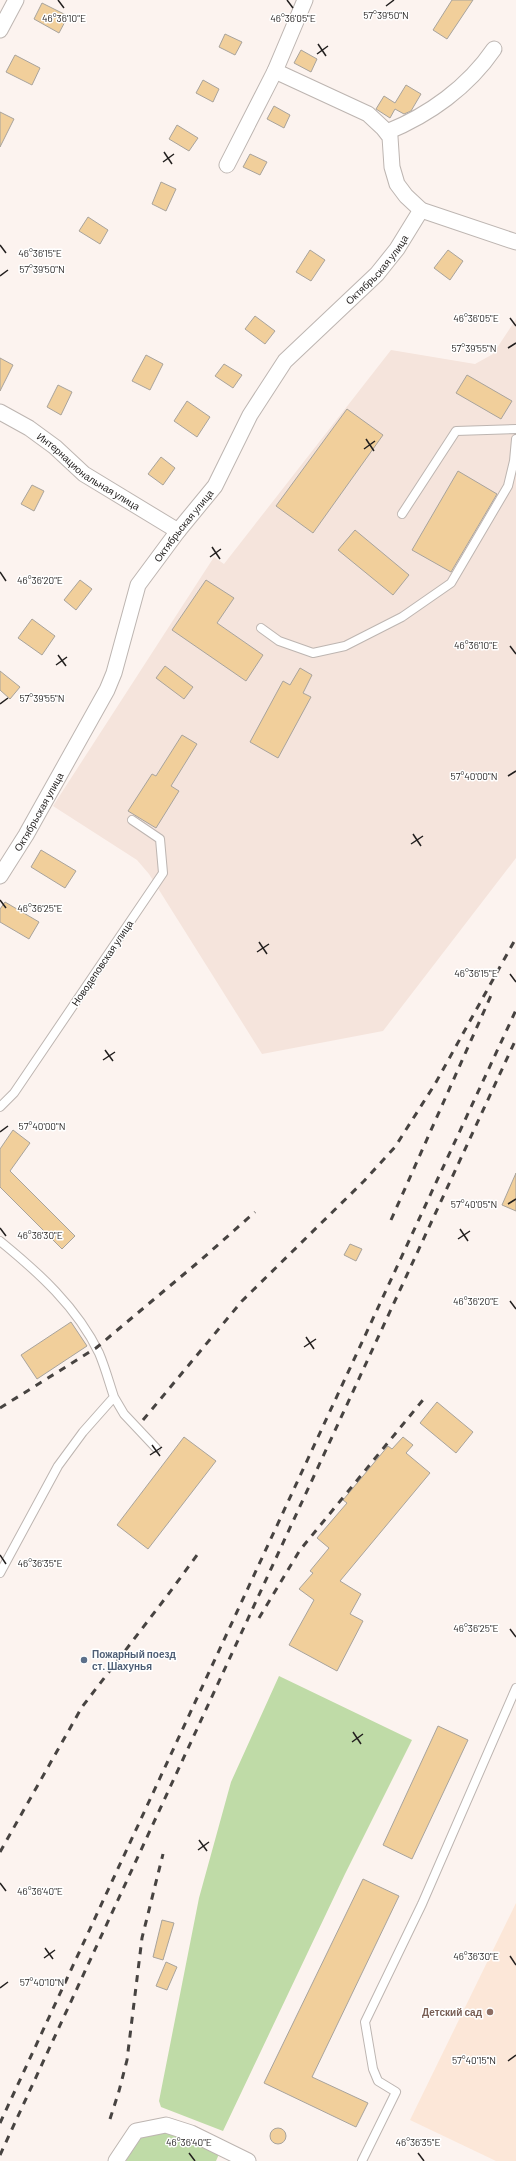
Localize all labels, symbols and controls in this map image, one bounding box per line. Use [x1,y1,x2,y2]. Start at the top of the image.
text: 57°39'50"N [363,9,409,21]
text: 46°36'10"E [42,12,86,24]
text: 46°36'05"E [270,12,316,24]
street label: Октябрьская улица [343,232,411,307]
text: 46°36'15"E [18,247,62,259]
text: 57°39'50"N [19,263,65,275]
text: 46°36'05"E [453,312,499,324]
text: 57°39'55"N [451,342,497,354]
street label: Интернациональная улица [35,430,142,513]
street label: Октябрьская улица [151,487,216,564]
text: 46°36'20"E [17,574,63,586]
text: 46°36'10"E [454,639,498,651]
text: 57°39'55"N [19,692,65,704]
street label: Октябрьская улица [11,770,66,853]
text: 57°40'00"N [451,770,497,782]
text: 46°36'25"E [17,902,63,914]
street label: Новодеповская улица [69,917,135,1008]
text: 46°36'15"E [454,967,498,979]
text: 57°40'00"N [19,1120,65,1132]
text: 57°40'05"N [451,1198,497,1210]
text: 46°36'30"E [17,1229,63,1241]
text: 46°36'20"E [453,1295,499,1307]
text: 46°36'35"E [17,1557,63,1569]
text: 46°36'25"E [453,1622,499,1634]
place label: Пожарный поезд ст. Шахунья [92,1648,176,1672]
marker: Пожарный поезд ст. Шахунья [79,1655,89,1665]
text: 46°36'40"E [17,1885,63,1897]
text: 46°36'30"E [453,1950,499,1962]
text: 57°40'10"N [20,1976,64,1988]
place label: Детский сад [422,2006,483,2018]
marker: Детский сад [485,2007,495,2017]
text: 57°40'15"N [452,2054,496,2066]
text: 46°36'40"E [166,2136,212,2148]
text: 46°36'35"E [395,2136,441,2148]

